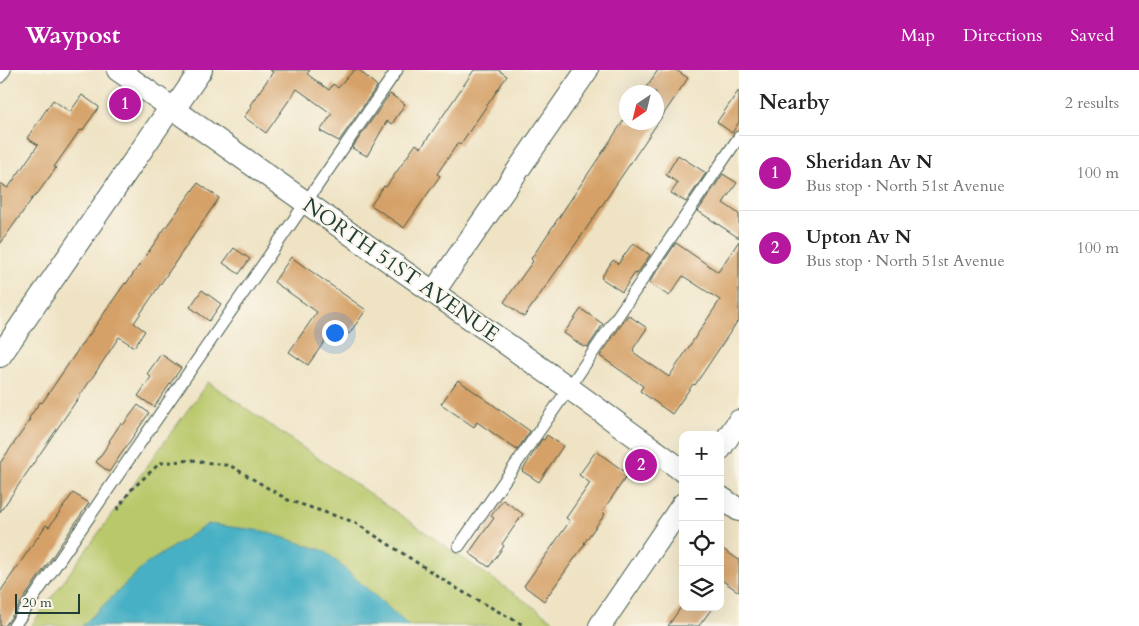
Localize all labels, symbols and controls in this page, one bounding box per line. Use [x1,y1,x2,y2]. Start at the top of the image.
text: Waypost [25,19,120,52]
text: Map [901,23,935,48]
text: Directions [963,23,1042,48]
text: Saved [1070,23,1114,48]
pin: 1 [109,85,141,123]
north arrow [619,85,664,130]
text: Nearby [759,88,830,117]
text: 2 results [1065,92,1119,114]
text: Sheridan Av N [806,149,932,175]
text: 1 [771,162,779,184]
text: 100 m [1077,162,1119,184]
text: Bus stop · North 51st Avenue [806,175,1005,197]
street label: NORTH 51ST AVENUE [297,191,505,349]
text: Upton Av N [806,224,911,250]
text: 2 [771,237,779,259]
text: 100 m [1077,237,1119,259]
text: Bus stop · North 51st Avenue [806,250,1005,272]
your location [322,320,348,346]
map controls [679,431,724,611]
button: + [679,431,724,476]
pin: 2 [625,446,657,484]
button: − [679,476,724,521]
button: locate [679,521,724,566]
button: layers [679,566,724,611]
scale bar [15,591,80,614]
text: 20 m [22,593,52,612]

